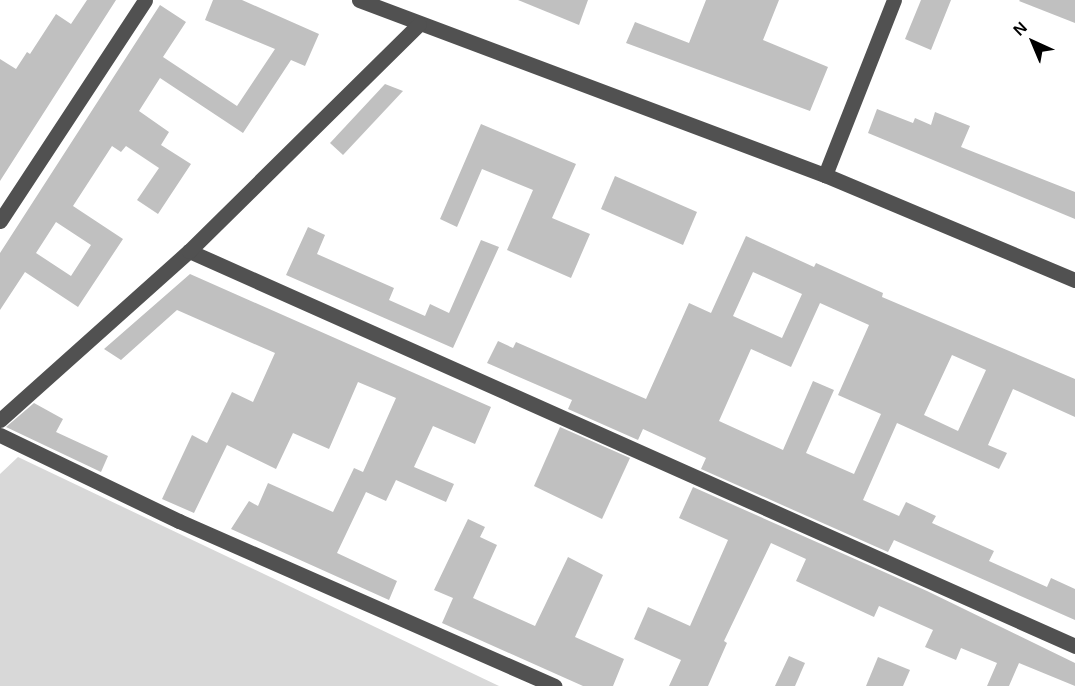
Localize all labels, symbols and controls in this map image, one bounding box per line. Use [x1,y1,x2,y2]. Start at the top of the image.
north arrow [1003,12,1063,72]
text: N [1010,19,1030,39]

